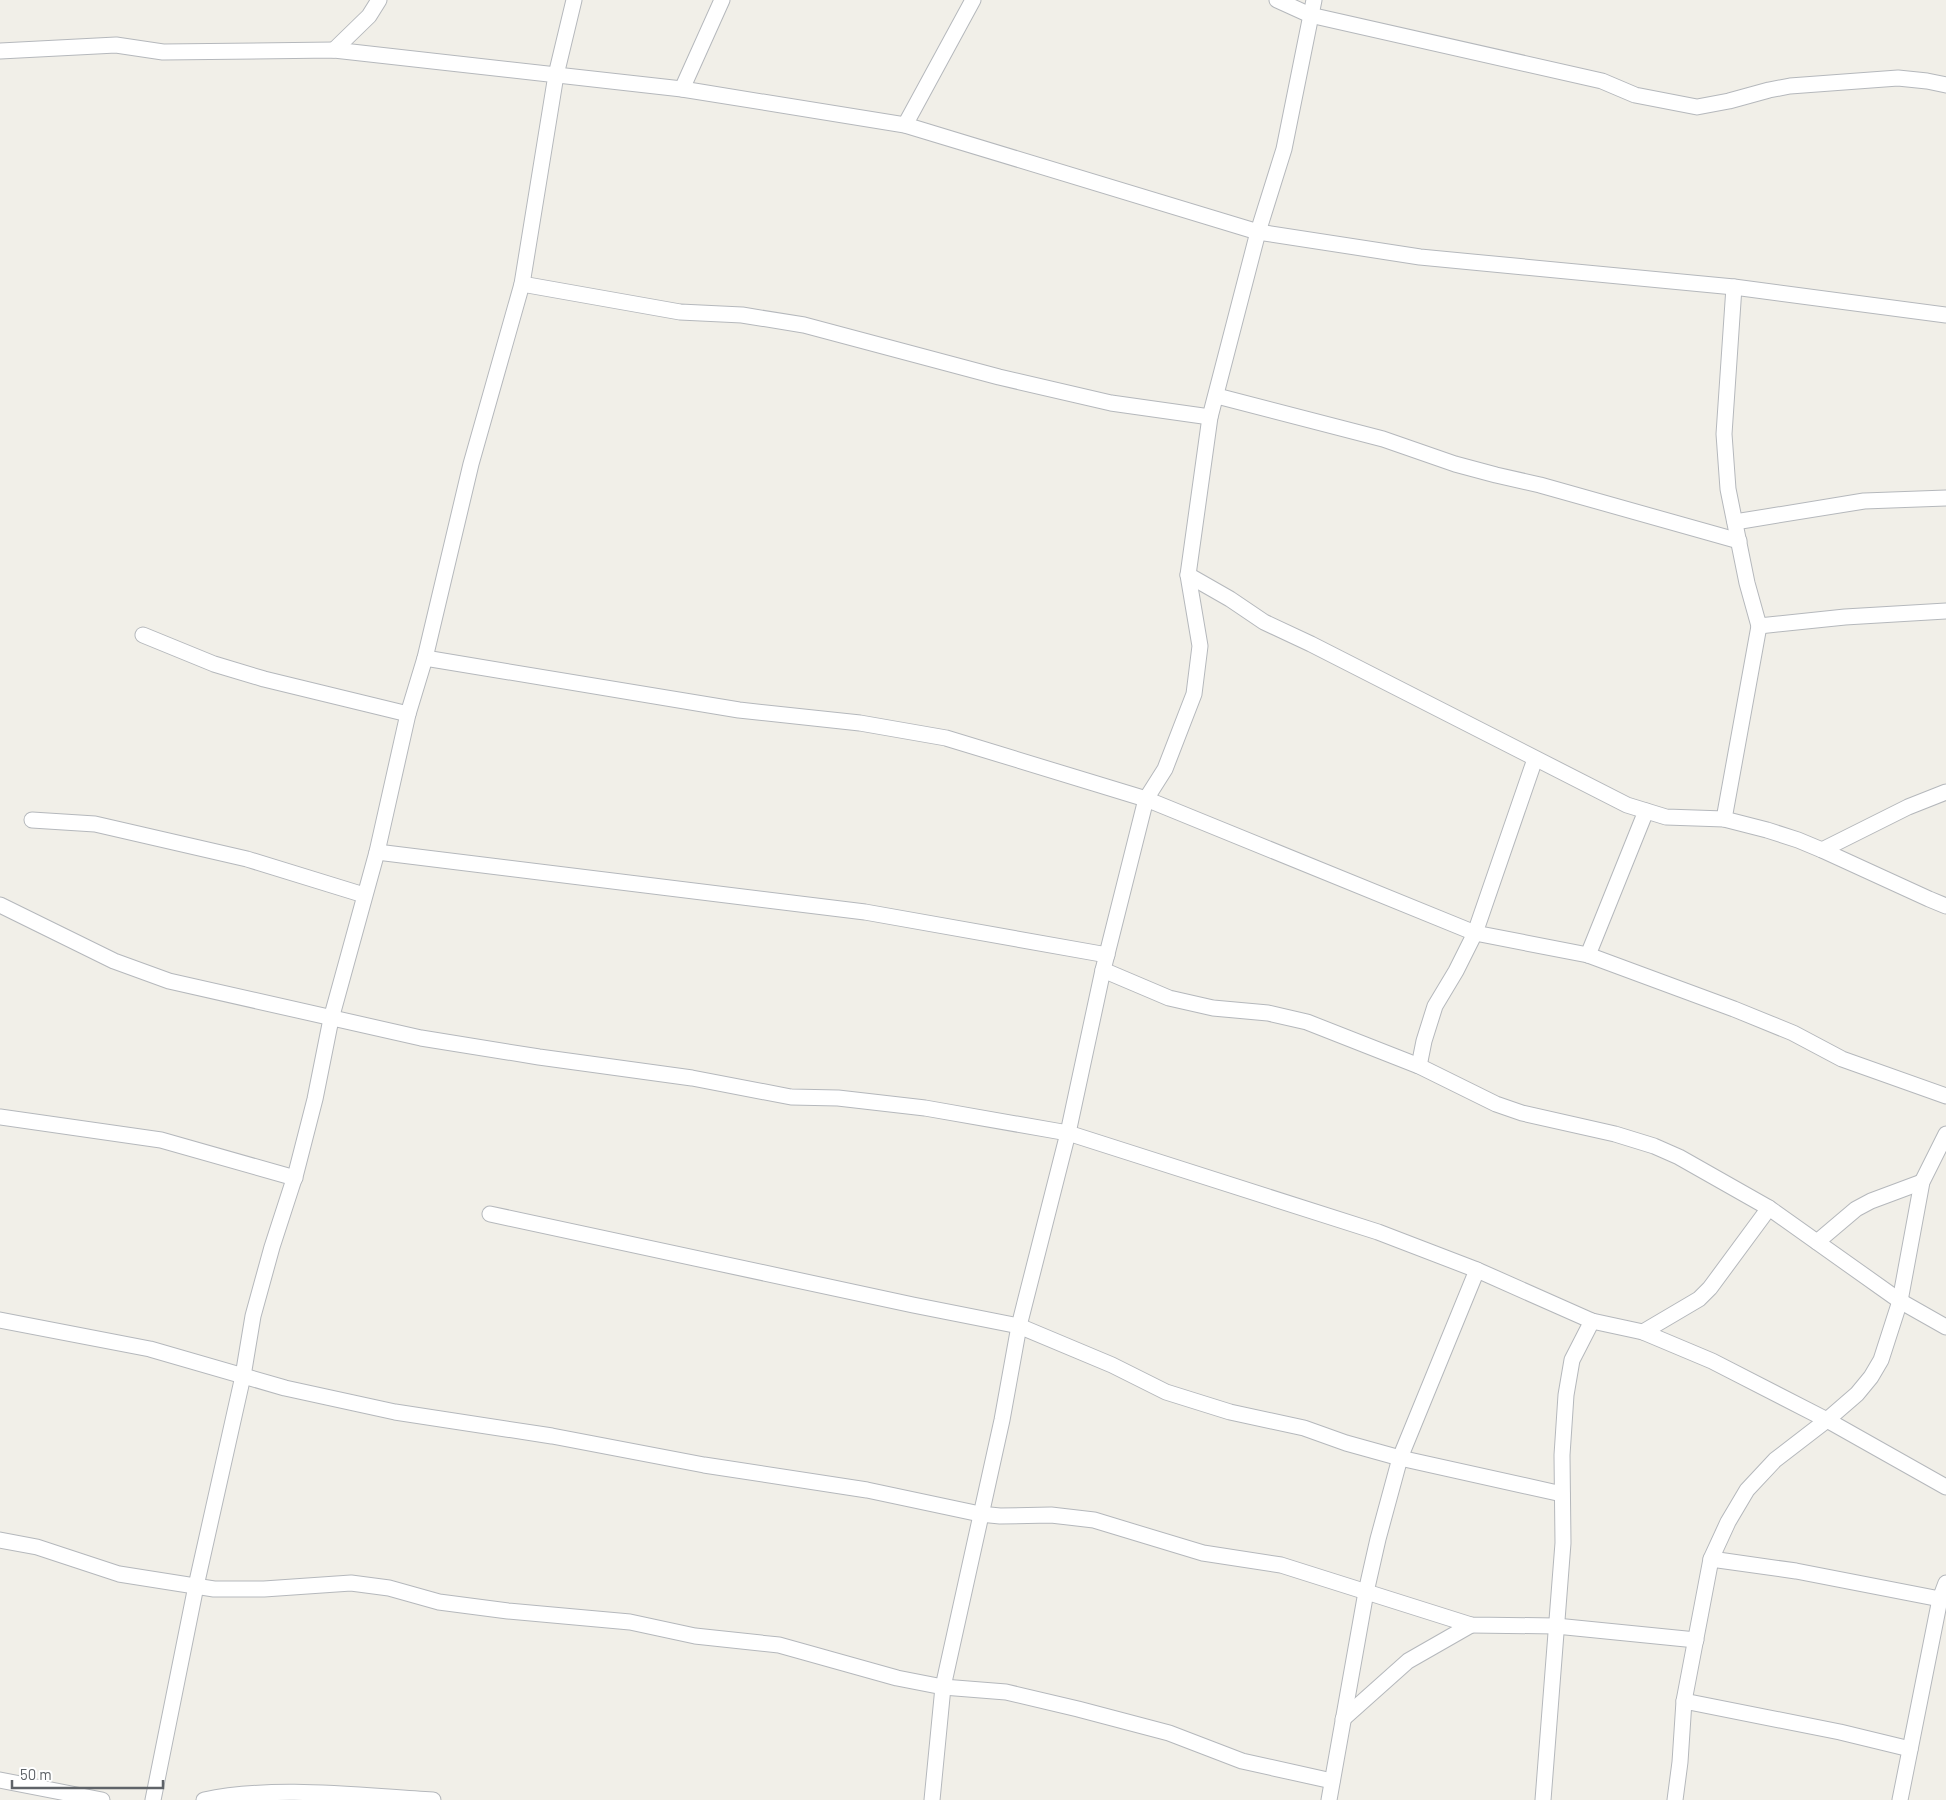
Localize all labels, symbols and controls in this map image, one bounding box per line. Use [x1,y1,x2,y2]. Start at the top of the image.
scale bar [12,1758,164,1790]
text: 50 m [20,1765,52,1783]

